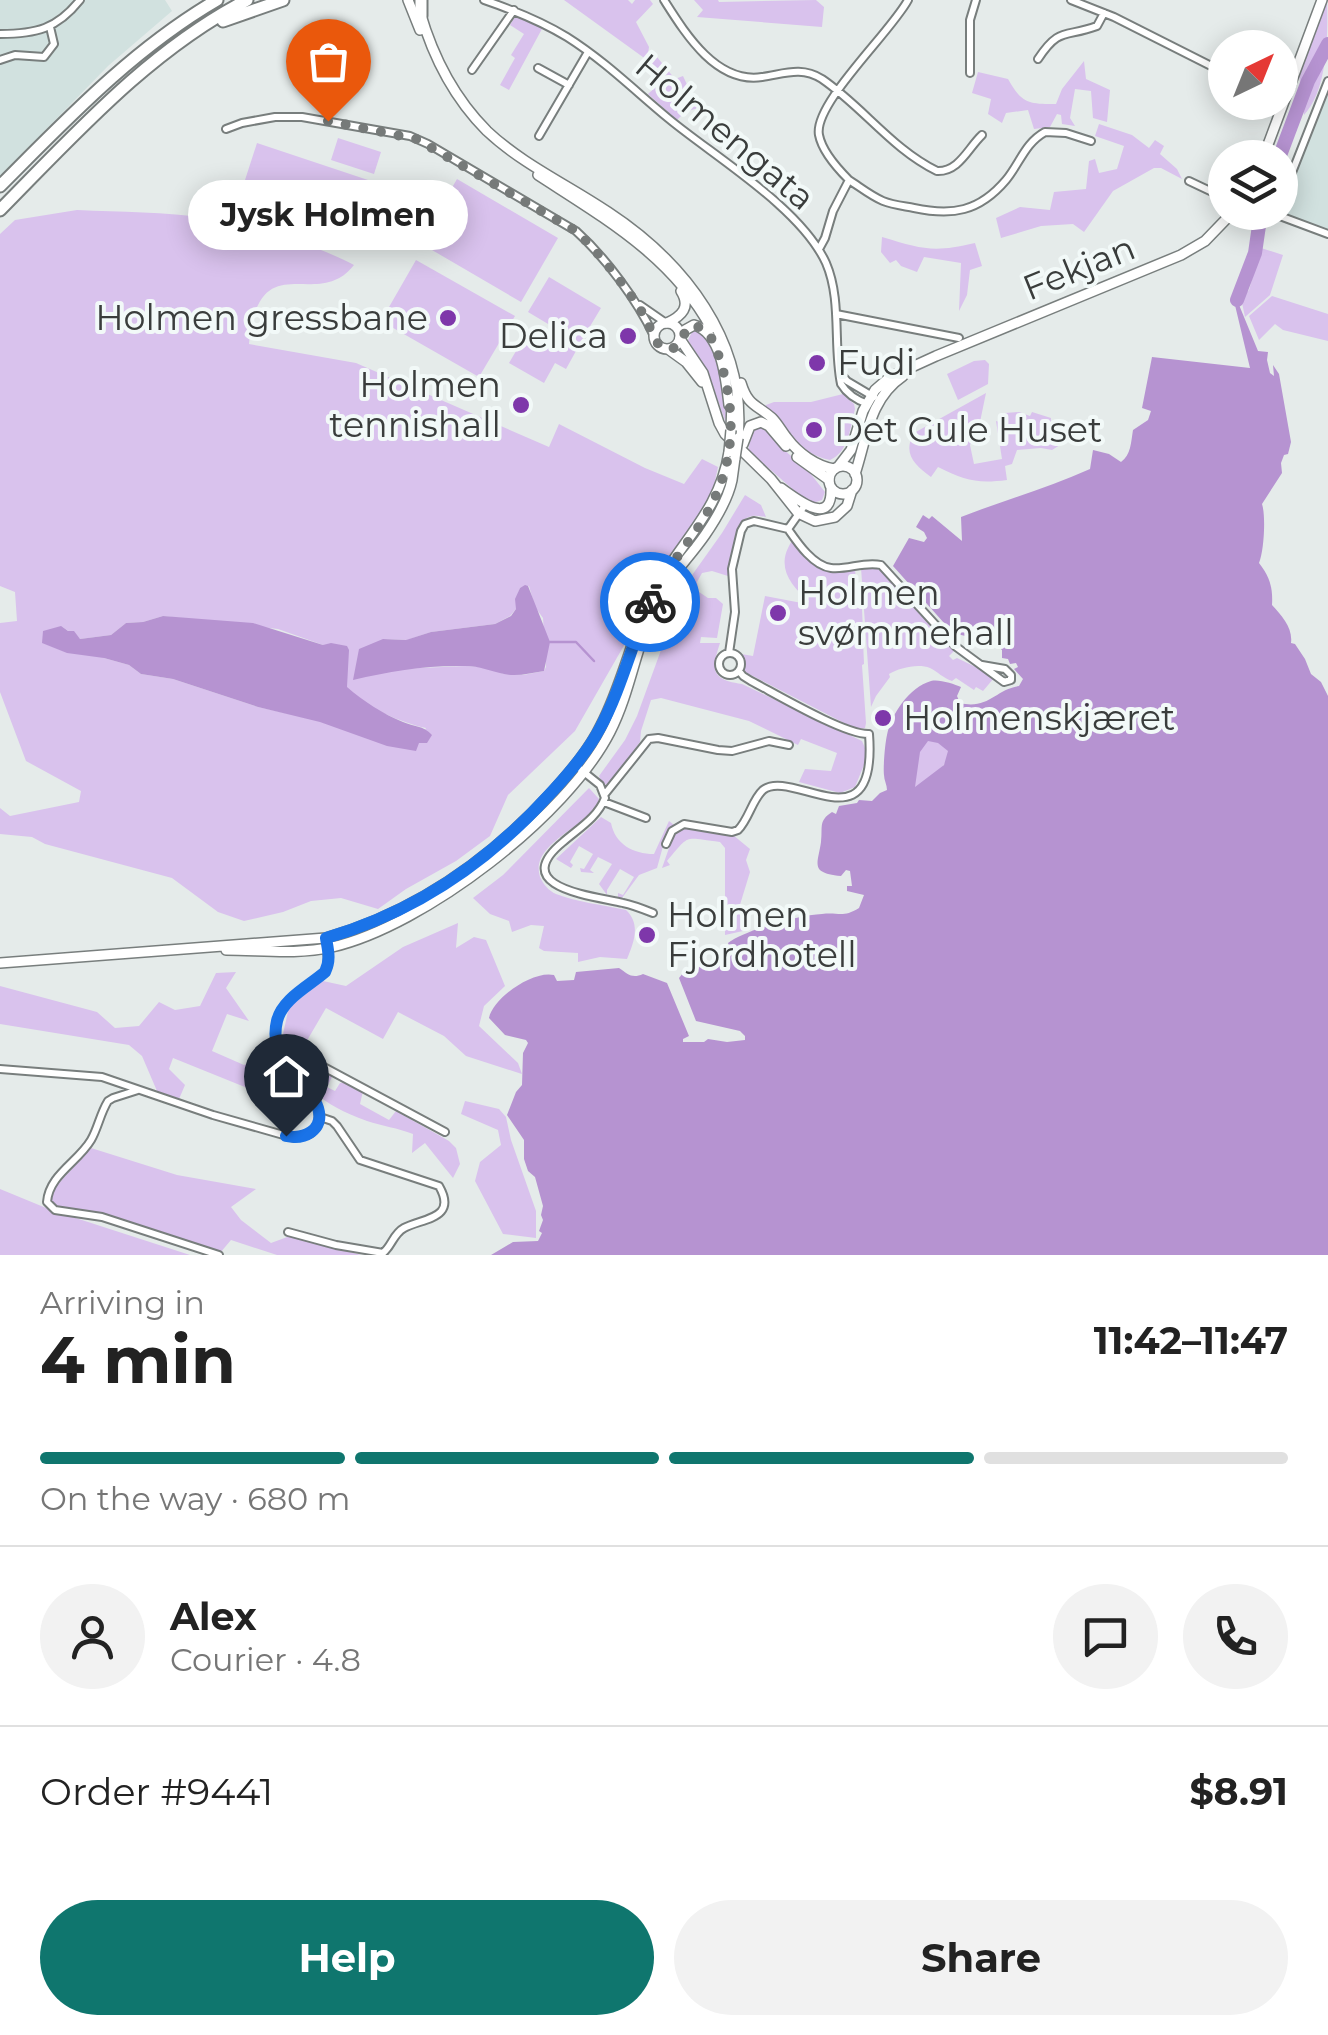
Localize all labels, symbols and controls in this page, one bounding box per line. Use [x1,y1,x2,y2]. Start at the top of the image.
pin [286,19,371,122]
north arrow [1208,30,1298,120]
map controls [1208,30,1298,230]
icon: bag [301,34,356,89]
street label: Holmengata [627,44,824,219]
button: layers [1208,140,1298,230]
callout: Jysk Holmen [188,181,468,251]
text: Jysk Holmen [220,195,436,234]
street label: Fekjan [1017,226,1141,309]
place label: Holmen gressbane [95,296,428,339]
marker: Holmen gressbane [437,307,459,329]
place label: Delica [499,314,608,357]
marker: Delica [617,325,639,347]
place label: Fudi [837,341,915,384]
marker: Fudi [806,352,828,374]
place label: Holmen tennishall [329,363,501,446]
marker: Holmen tennishall [510,394,532,416]
place label: Det Gule Huset [834,408,1102,451]
marker: Det Gule Huset [803,419,825,441]
courier [600,552,700,652]
place label: Holmen svømmehall [798,571,1014,654]
icon: bike [623,575,678,630]
marker: Holmen svømmehall [767,602,789,624]
place label: Holmenskjæret [903,696,1175,739]
marker: Holmenskjæret [872,707,894,729]
place label: Holmen Fjordhotell [667,893,857,976]
marker: Holmen Fjordhotell [636,924,658,946]
pin [244,1034,329,1137]
icon: home [259,1049,314,1104]
text: Arriving in [40,1283,205,1322]
text: 11:42–11:47 [1094,1317,1288,1364]
text: 4 min [40,1320,236,1399]
text: On the way · 680 m [40,1479,351,1518]
button: person [40,1584,145,1689]
button: chat [1053,1584,1158,1689]
button: phone [1183,1584,1288,1689]
text: Alex [170,1593,257,1640]
text: Courier · 4.8 [170,1640,361,1679]
text: Order #9441 [40,1768,273,1815]
text: $8.91 [1189,1768,1288,1815]
button: Help [40,1900,654,2015]
button: Share [674,1900,1288,2015]

